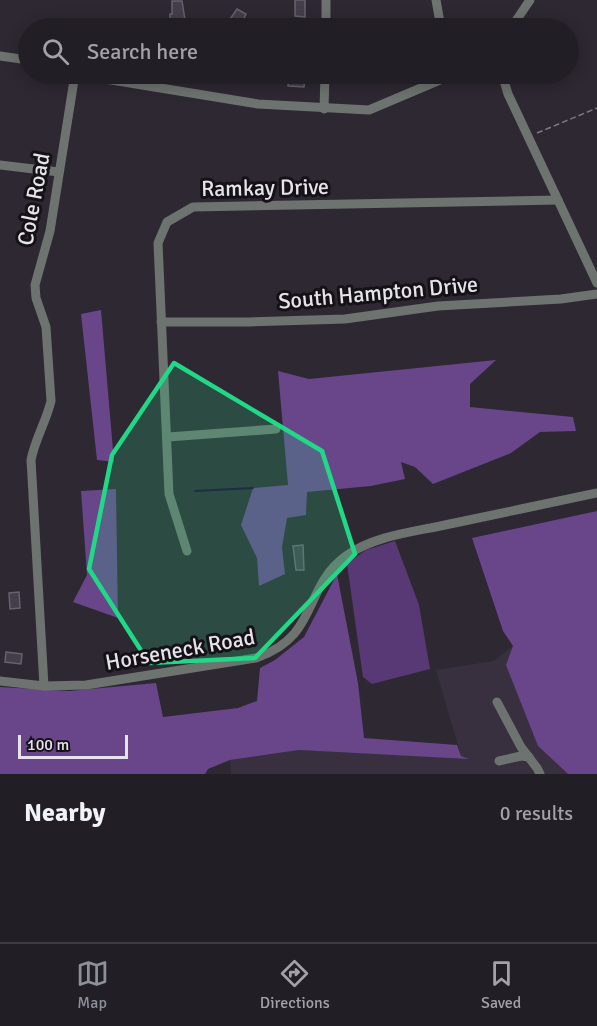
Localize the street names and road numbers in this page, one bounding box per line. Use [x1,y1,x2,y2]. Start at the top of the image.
street label: Cole Road [11,151,56,248]
street label: Ramkay Drive [201,173,329,202]
street label: South Hampton Drive [277,270,479,315]
street label: Horseneck Road [103,623,257,676]

